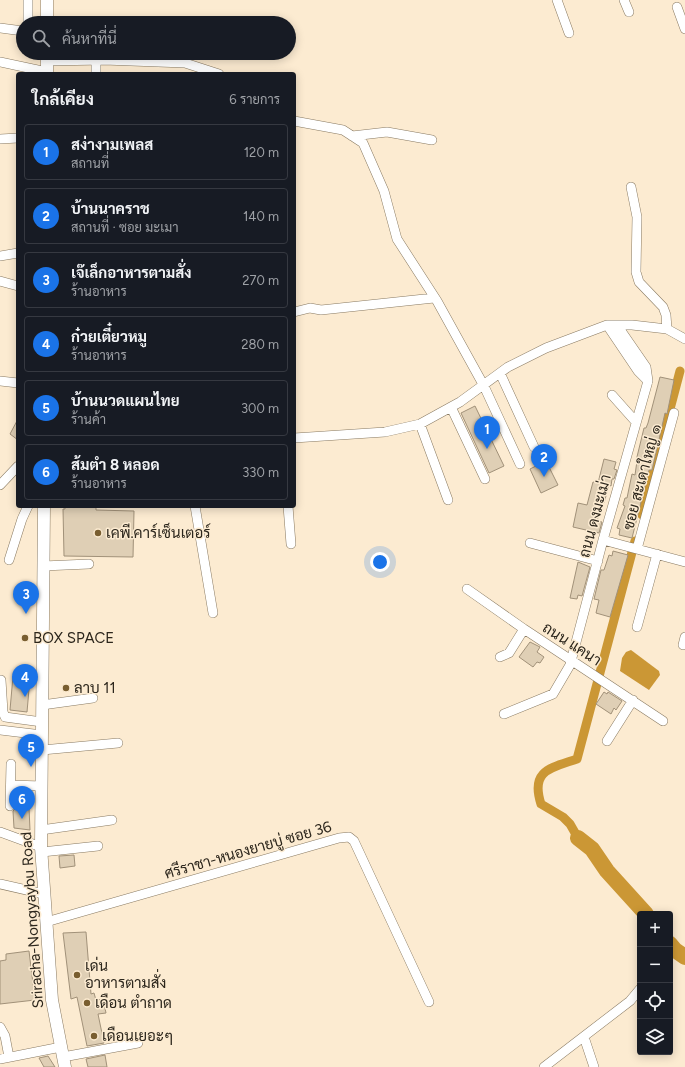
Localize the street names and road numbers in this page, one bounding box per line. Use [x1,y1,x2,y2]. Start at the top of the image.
street label: ซอย สะเดาใหญ่ ๑ [618,422,665,532]
street label: ถนน ดงมะเม่า [574,472,615,560]
street label: ถนน แคนา [539,618,605,670]
street label: ศรีราชา-หนองยายบู่ ซอย 36 [162,816,334,883]
street label: Sriracha-Nongyaybu Road [17,831,47,1009]

